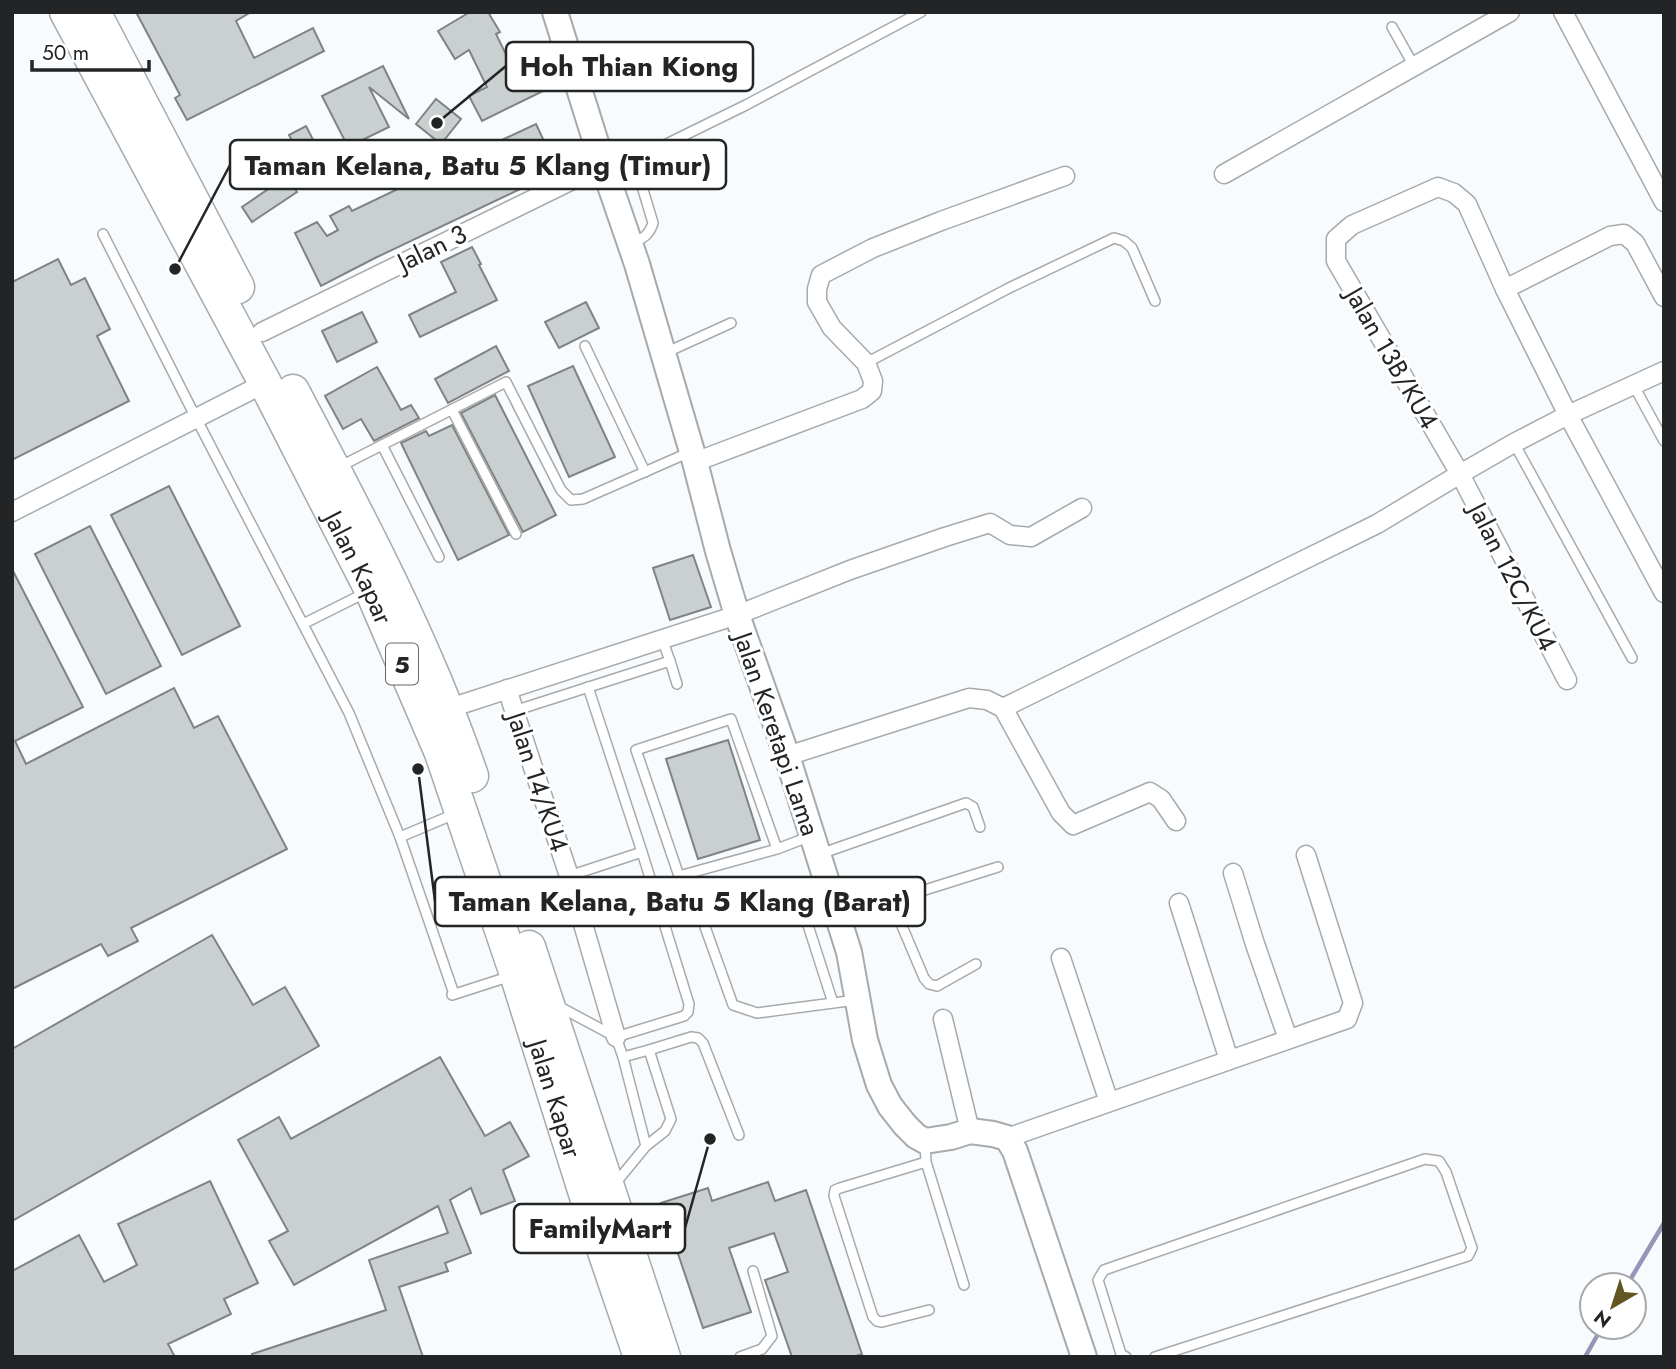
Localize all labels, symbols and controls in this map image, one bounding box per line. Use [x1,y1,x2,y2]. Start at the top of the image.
scale bar [32,28,149,72]
text: 50 m [42,38,89,68]
callout: Hoh Thian Kiong [506,42,753,91]
text: Hoh Thian Kiong [520,46,738,87]
callout: Taman Kelana, Batu 5 Klang (Timur) [230,140,726,189]
text: Taman Kelana, Batu 5 Klang (Timur) [244,145,712,186]
street label: Jalan 3 [388,215,473,282]
street label: Jalan 13B/KU4 [1334,277,1448,436]
street label: Jalan 12C/KU4 [1458,493,1567,658]
street label: Jalan Kapar [313,502,403,630]
street label: Jalan Keretapi Lama [723,624,830,841]
road number: 5 [386,644,418,684]
street label: Jalan 14/KU4 [497,704,578,857]
callout: Taman Kelana, Batu 5 Klang (Barat) [435,877,925,926]
text: Taman Kelana, Batu 5 Klang (Barat) [449,881,911,922]
street label: Jalan Kapar [518,1032,592,1163]
callout: FamilyMart [514,1204,685,1253]
text: FamilyMart [528,1208,672,1249]
north arrow [1578,1271,1648,1341]
text: N [1588,1304,1617,1334]

